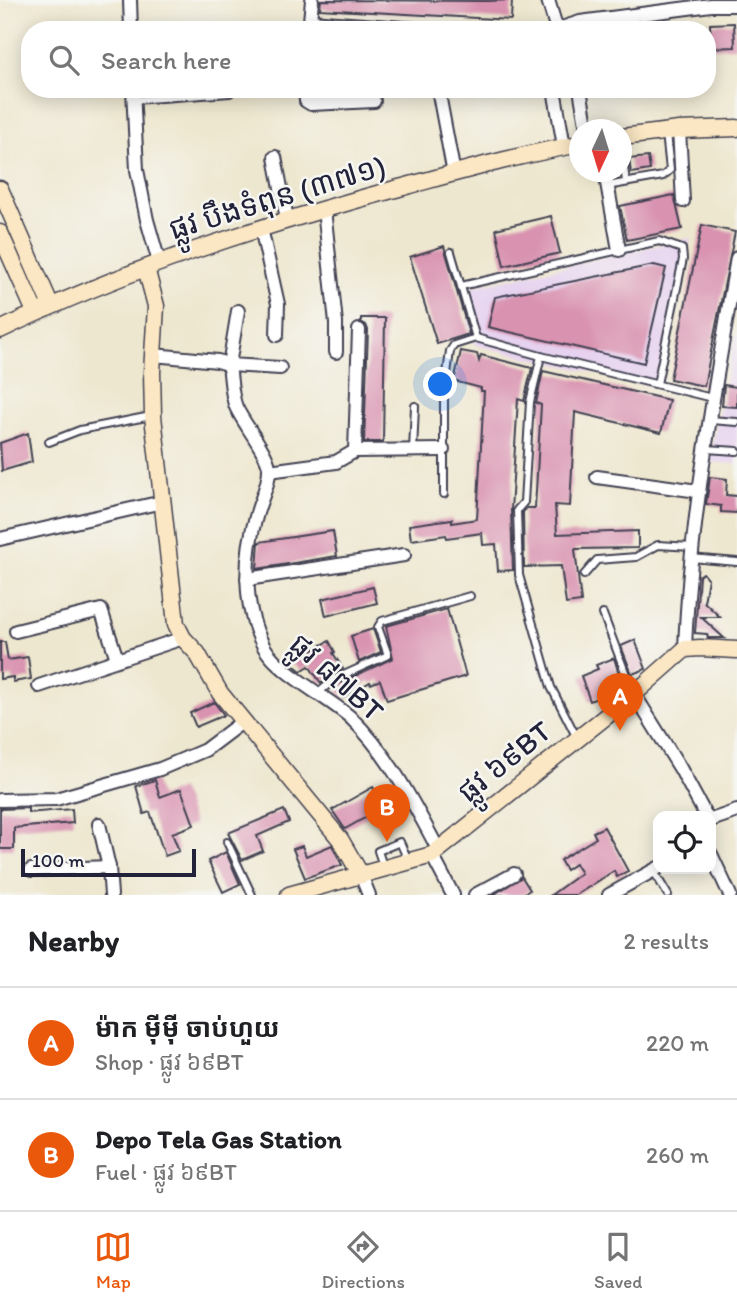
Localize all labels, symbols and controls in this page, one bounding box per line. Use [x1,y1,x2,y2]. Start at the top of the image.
search box [21,21,716,98]
icon: search [45,41,83,79]
text: Search here [101,44,231,76]
north arrow [569,119,632,182]
street label: ផ្លូវ បឹងទំពុន (៣៧១) [164,147,392,255]
your location [423,367,457,401]
street label: ផ្លូវ ៨៧BT [277,625,392,735]
pin: A [597,673,643,731]
street label: ផ្លូវ ៦៩BT [450,712,563,816]
pin: B [364,784,410,842]
map controls [653,811,716,874]
button: locate [653,811,716,874]
scale bar [21,846,196,878]
text: 100 m [32,849,84,872]
text: Nearby [28,922,119,959]
text: 2 results [623,927,709,955]
text: ម៉ាក ម៉ីម៉ី ចាប់ហួយ [95,1012,280,1044]
text: A [44,1029,58,1057]
text: 220 m [646,1029,709,1057]
text: Shop · ផ្លូវ ៦៩BT [95,1048,244,1076]
text: Depo Tela Gas Station [95,1123,342,1155]
text: B [44,1141,58,1169]
text: 260 m [646,1141,709,1169]
text: Fuel · ផ្លូវ ៦៩BT [95,1158,237,1186]
tab: Map [94,1228,132,1293]
tab: Directions [321,1228,405,1293]
tab: Saved [594,1228,642,1293]

